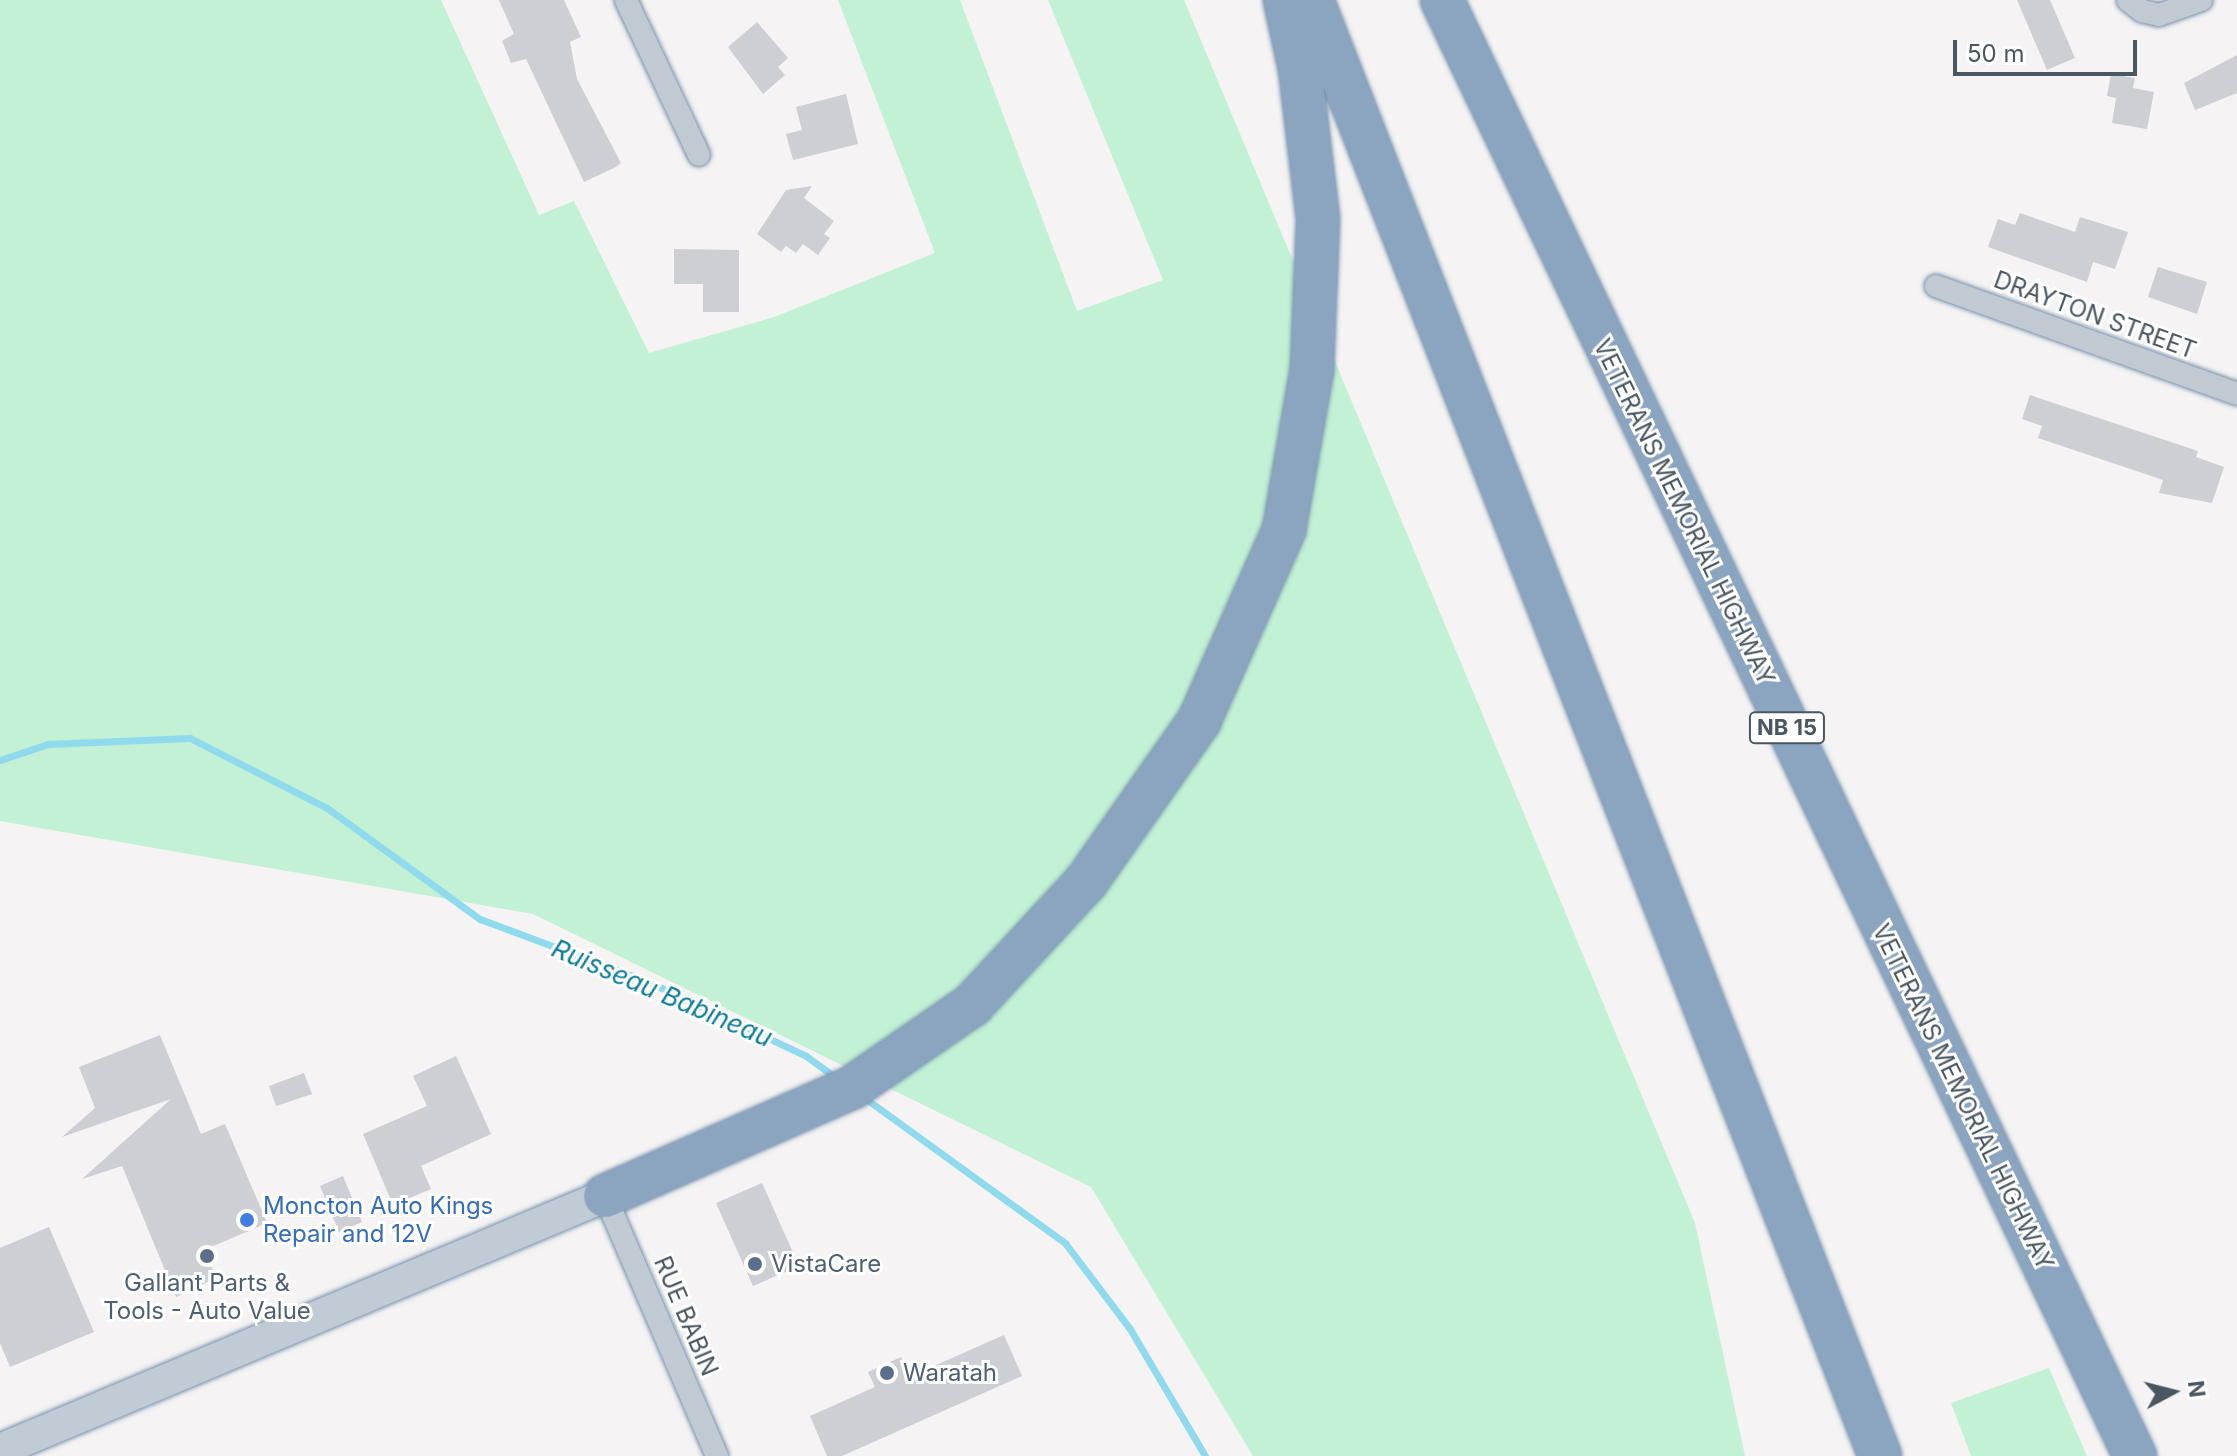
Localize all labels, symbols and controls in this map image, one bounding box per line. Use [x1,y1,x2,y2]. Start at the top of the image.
scale bar [1957,24,2141,74]
text: 50 m [1967,39,2025,68]
street label: DRAYTON STREET [1990,265,2200,365]
street label: VETERANS MEMORIAL HIGHWAY [1587,334,1781,690]
road number: NB 15 [1747,710,1827,746]
street label: VETERANS MEMORIAL HIGHWAY [1866,919,2060,1275]
water label: Ruisseau Babineau [547,932,777,1054]
place label: Moncton Auto Kings Repair and 12V [263,1192,493,1248]
marker: Moncton Auto Kings Repair and 12V [238,1211,256,1229]
marker: Gallant Parts & Tools - Auto Value [198,1247,216,1265]
place label: VistaCare [771,1250,881,1278]
street label: RUE BABIN [648,1252,724,1380]
marker: VistaCare [746,1255,764,1273]
place label: Gallant Parts & Tools - Auto Value [103,1269,311,1325]
north arrow [2133,1352,2213,1432]
place label: Waratah [903,1359,997,1387]
marker: Waratah [878,1364,896,1382]
text: N [2183,1379,2211,1399]

